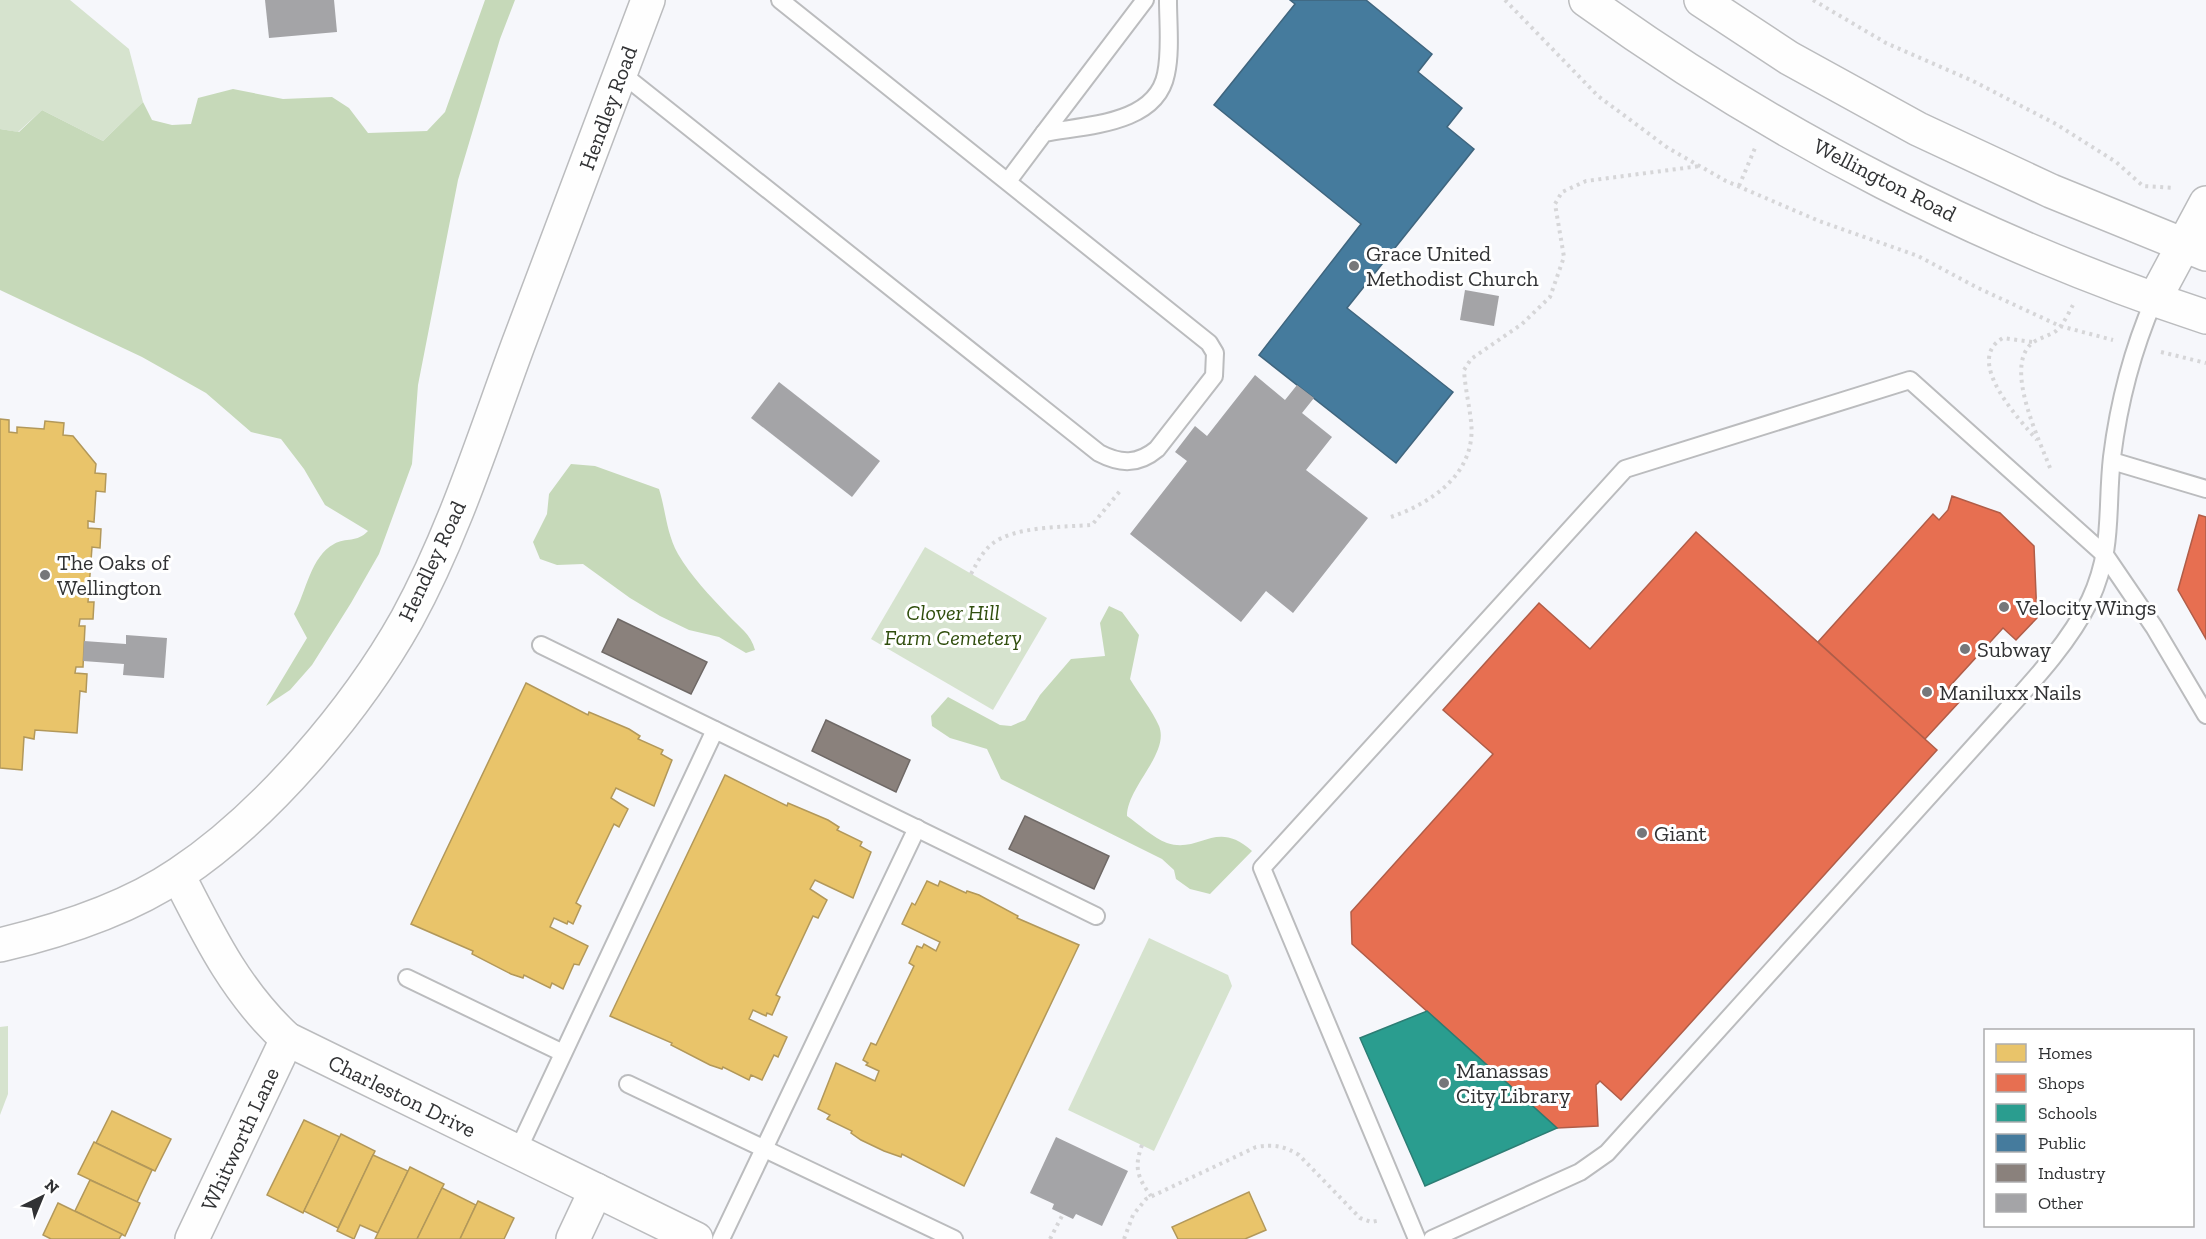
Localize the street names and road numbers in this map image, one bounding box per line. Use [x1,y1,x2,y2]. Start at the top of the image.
street label: Hendley Road [573,42,643,174]
street label: Wellington Road [1809,132,1961,228]
street label: Hendley Road [392,496,472,626]
street label: Charleston Drive [324,1049,480,1143]
street label: Whitworth Lane [195,1063,285,1215]

